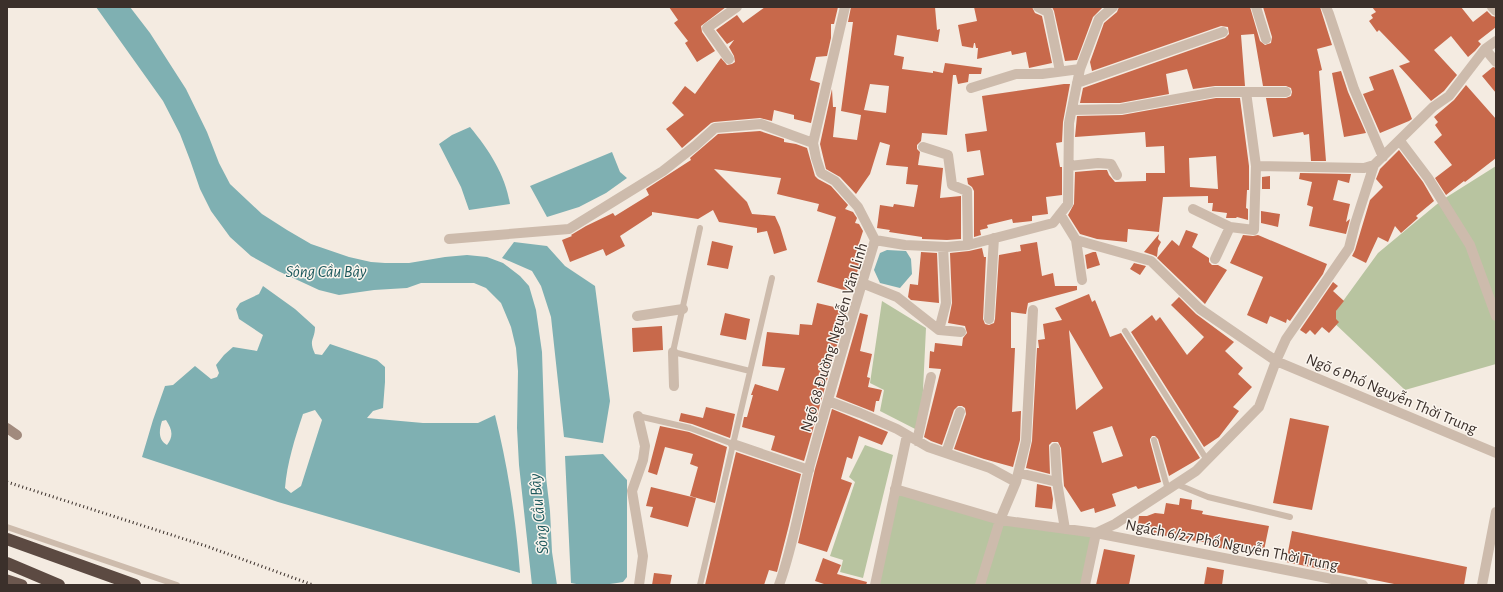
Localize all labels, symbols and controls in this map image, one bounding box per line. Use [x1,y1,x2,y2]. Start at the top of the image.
street label: Ngõ 68 Đường Nguyễn Văn Linh [796,240,871,434]
water label: Sông Cầu Bây [285,263,367,280]
street label: Ngõ 6 Phố Nguyễn Thời Trung [1304,349,1480,438]
water label: Sông Cầu Bây [526,473,551,555]
street label: Ngách 6/27 Phố Nguyễn Thời Trung [1124,515,1340,574]

